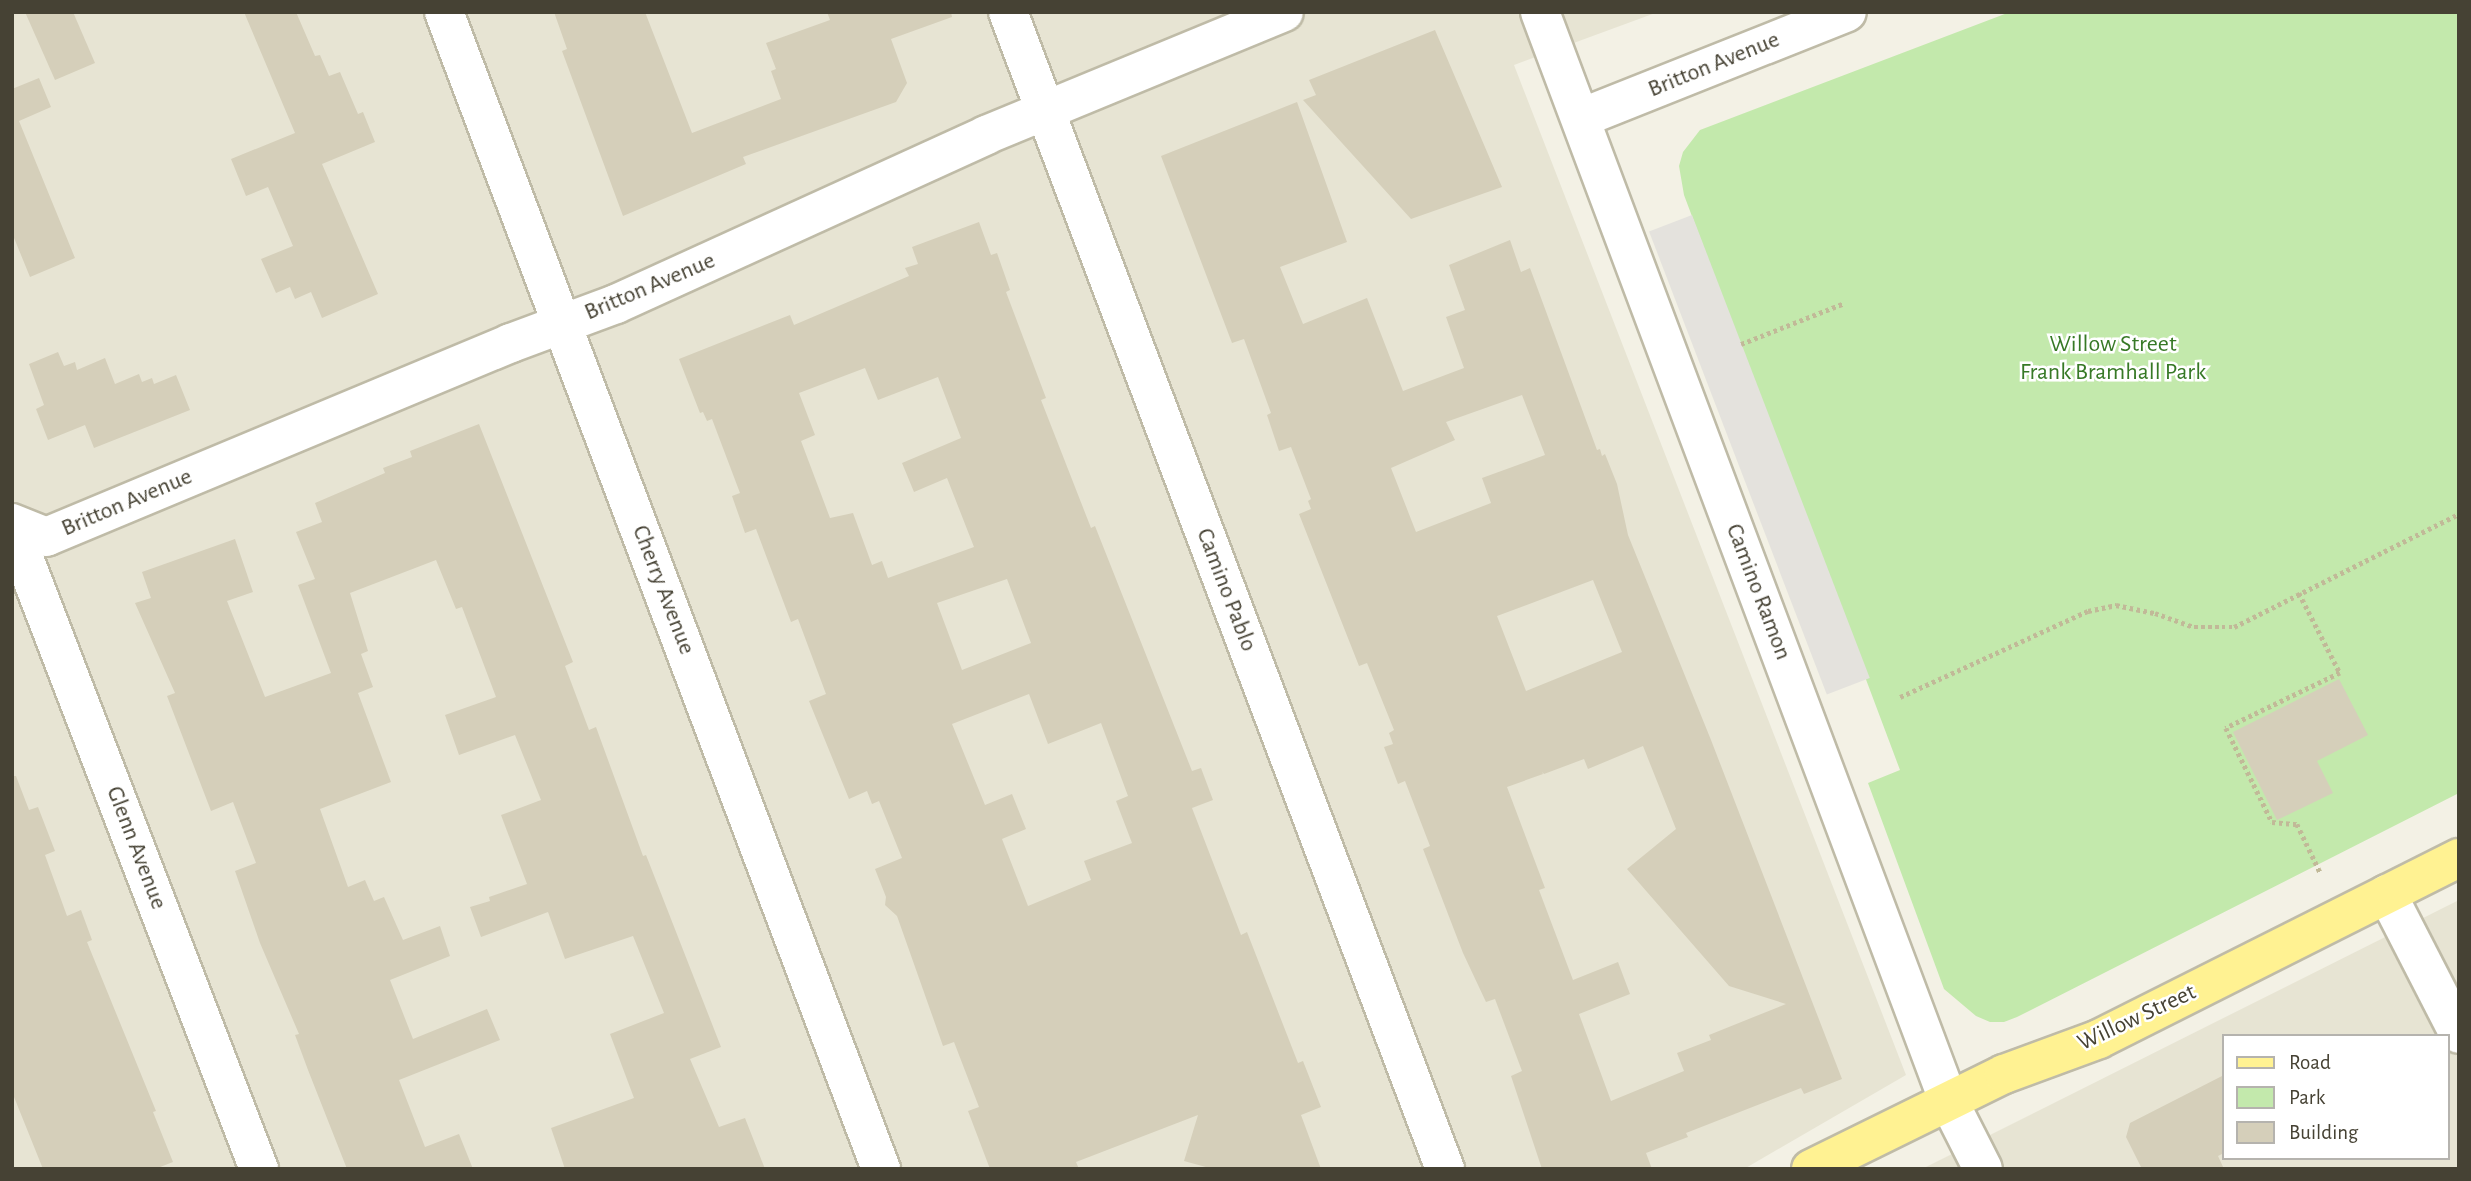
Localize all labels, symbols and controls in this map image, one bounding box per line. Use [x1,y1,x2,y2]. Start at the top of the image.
street label: Britton Avenue [1644,26,1784,104]
street label: Britton Avenue [580,247,720,327]
park label: Willow Street Frank Bramhall Park [2020,331,2206,387]
street label: Britton Avenue [57,463,197,543]
street label: Camino Ramon [1719,520,1797,664]
street label: Cherry Avenue [625,521,701,659]
street label: Camino Pablo [1189,524,1263,656]
street label: Glenn Avenue [99,782,173,914]
street label: Willow Street [2073,978,2201,1058]
legend [2222,1034,2450,1160]
text: Road [2289,1052,2331,1073]
text: Park [2289,1087,2325,1108]
text: Building [2289,1122,2358,1143]

